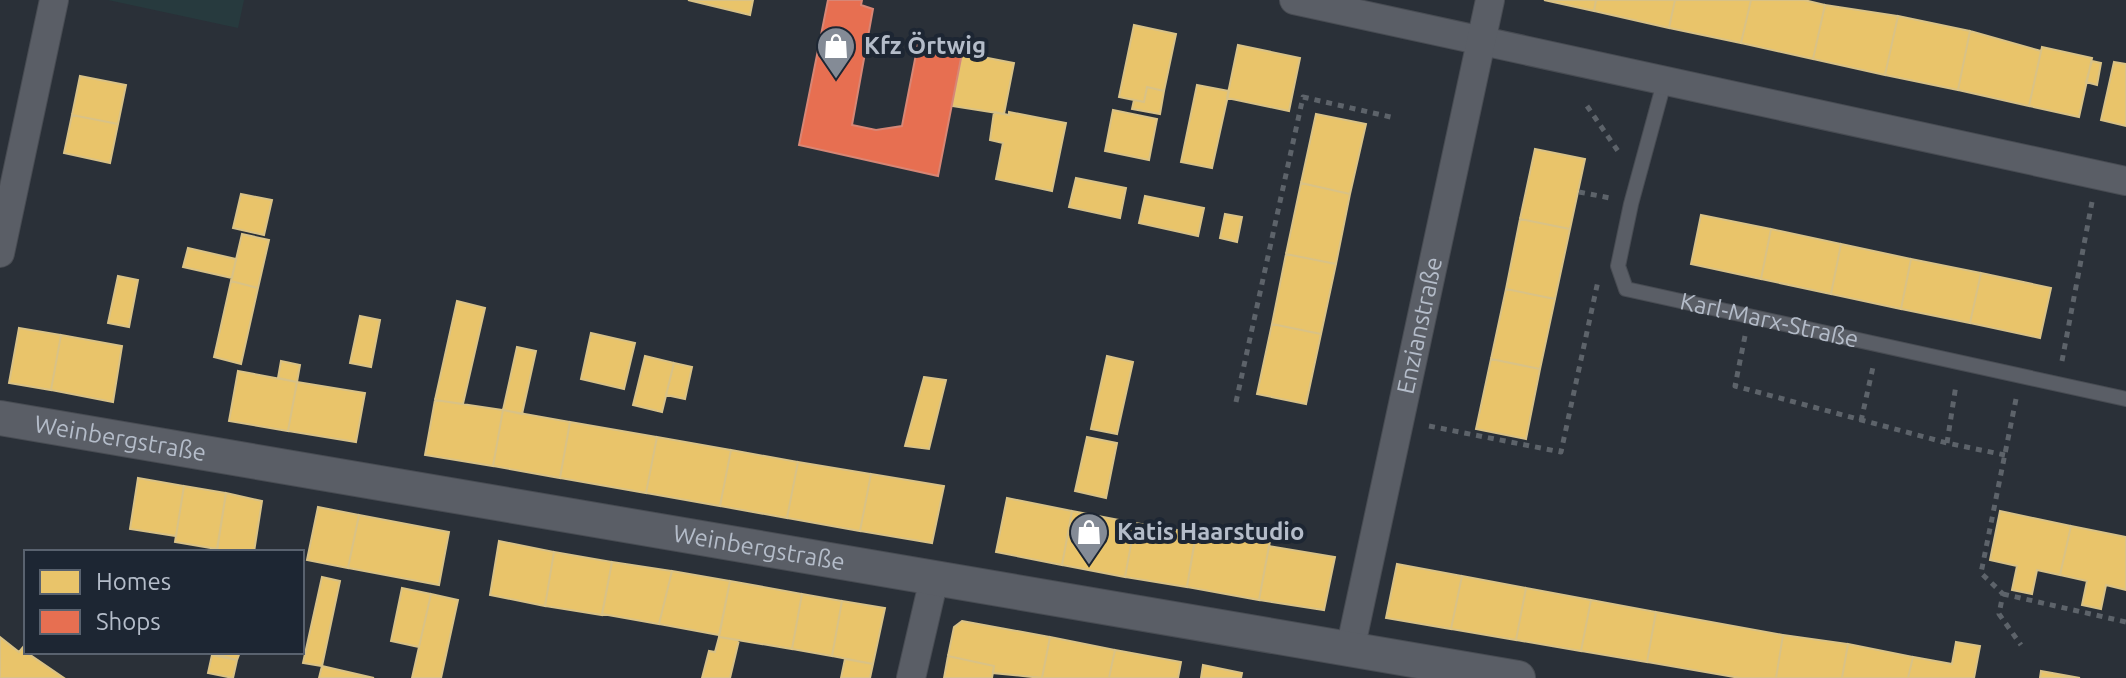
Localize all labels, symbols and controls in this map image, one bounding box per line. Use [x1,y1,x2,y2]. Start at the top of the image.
shop icon: Kfz Örtwig [815,25,857,80]
place label: Kfz Örtwig [864,31,986,59]
street label: Enzianstraße [1392,254,1447,396]
street label: Karl-Marx-Straße [1678,287,1861,353]
street label: Weinbergstraße [32,410,208,466]
shop icon: Katis Haarstudio [1068,511,1110,566]
place label: Katis Haarstudio [1117,518,1304,545]
street label: Weinbergstraße [671,520,847,575]
legend [24,550,304,654]
text: Homes [96,568,171,595]
text: Shops [96,608,161,635]

